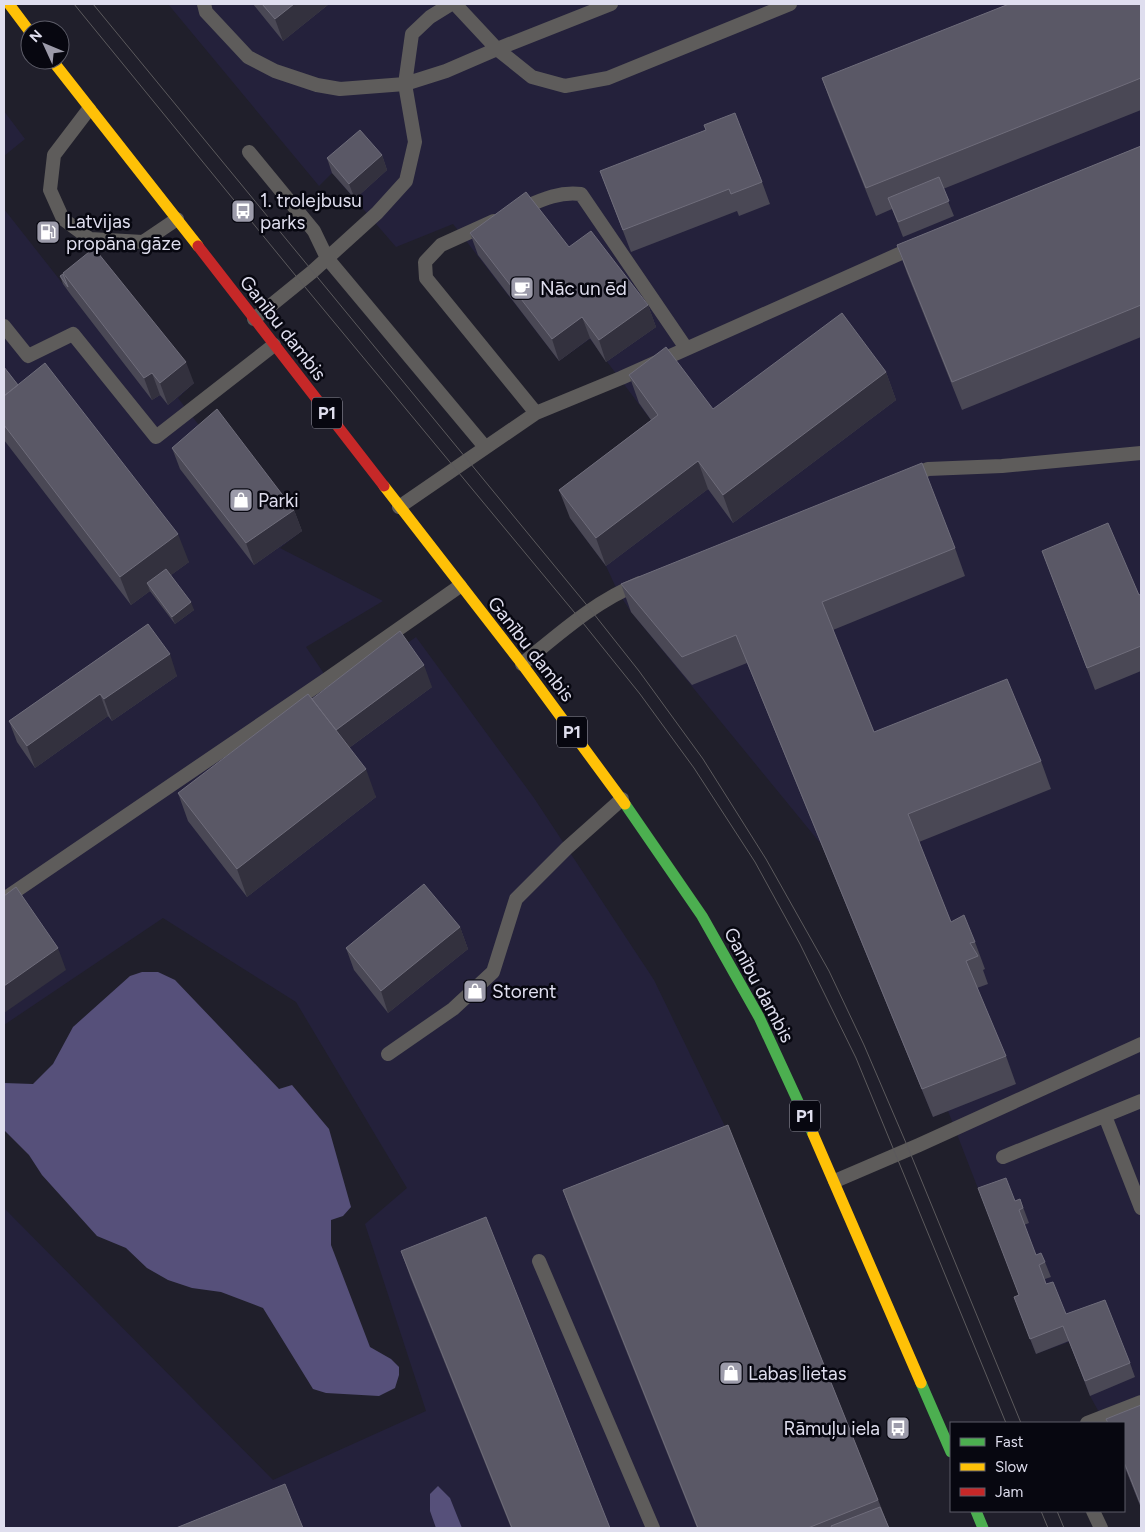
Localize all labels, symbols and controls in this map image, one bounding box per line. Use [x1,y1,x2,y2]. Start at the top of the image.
north arrow [20,20,70,70]
text: N [26,27,46,46]
place label: 1. trolejbusu parks [260,189,362,234]
bus stop icon: 1. trolejbusu parks [230,198,256,224]
place label: Latvijas propāna gāze [66,210,181,255]
fuel station icon: Latvijas propāna gāze [35,219,61,245]
street label: Ganību dambis [235,271,331,385]
cafe icon: Nāc un ēd [509,275,535,301]
place label: Nāc un ēd [540,277,627,300]
road number: P1 [312,398,342,428]
shop icon: Parki [228,487,254,513]
place label: Parki [258,489,299,512]
street label: Ganību dambis [483,592,579,706]
road number: P1 [557,716,587,748]
street label: Ganību dambis [719,924,799,1047]
shop icon: Storent [462,978,488,1004]
place label: Storent [492,980,556,1003]
road number: P1 [790,1100,820,1132]
shop icon: Labas lietas [718,1360,744,1386]
place label: Labas lietas [748,1362,847,1385]
bus stop icon: Rāmuļu iela [885,1415,911,1441]
place label: Rāmuļu iela [784,1417,880,1440]
legend [950,1422,1125,1512]
text: Fast [995,1433,1024,1451]
text: Slow [995,1458,1028,1476]
text: Jam [995,1483,1023,1501]

